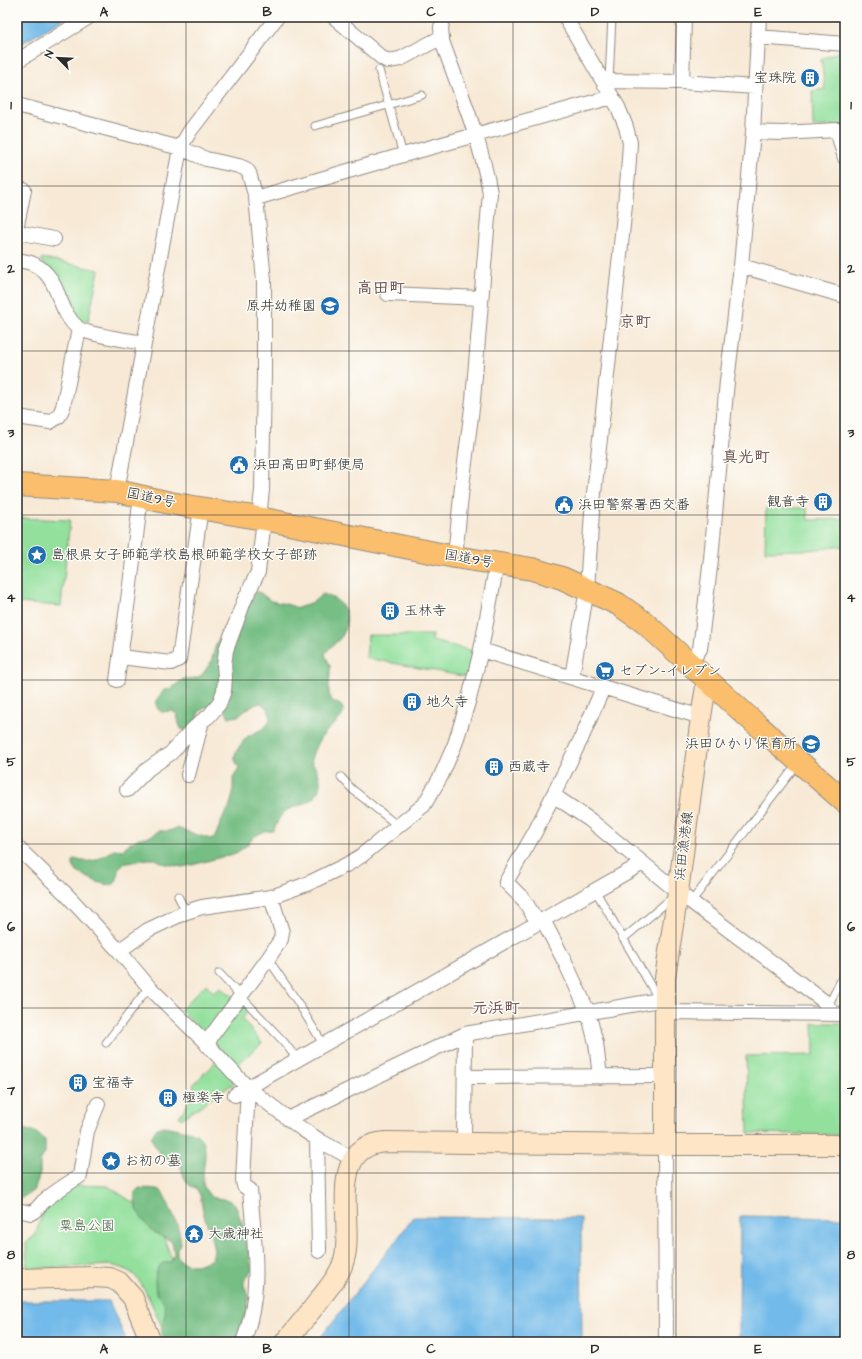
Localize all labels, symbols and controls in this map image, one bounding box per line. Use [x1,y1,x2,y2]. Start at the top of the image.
text: A [100,3,109,21]
text: B [262,3,272,21]
text: C [426,3,436,21]
text: D [591,3,600,21]
text: E [754,3,762,21]
north arrow [38,38,78,78]
text: N [41,48,58,60]
building icon: 宝珠院 [799,67,821,89]
place label: 宝珠院 [754,68,796,88]
text: 1 [10,96,12,114]
text: 1 [850,96,852,114]
text: 2 [6,260,15,278]
text: 2 [846,260,855,278]
district label: 高田町 [357,277,405,299]
school or university icon: 原井幼稚園 [319,295,341,317]
place label: 原井幼稚園 [246,296,316,316]
district label: 京町 [619,311,651,333]
text: 3 [7,424,15,442]
text: 3 [847,424,855,442]
district label: 真光町 [722,446,770,468]
public building icon: 浜田高田町郵便局 [228,454,250,476]
place label: 浜田高田町郵便局 [253,455,365,475]
street label: 国道9号 [124,483,178,513]
building icon: 観音寺 [812,491,834,513]
place label: 観音寺 [767,492,809,512]
public building icon: 浜田警察署西交番 [553,494,575,516]
place label: 浜田警察署西交番 [578,495,690,515]
place icon: 島根県女子師範学校島根師範学校女子部跡 [26,544,48,566]
place label: 島根県女子師範学校島根師範学校女子部跡 [51,545,317,565]
street label: 国道9号 [443,545,495,573]
text: 4 [7,589,16,607]
text: 4 [847,589,856,607]
building icon: 玉林寺 [379,600,401,622]
place label: 玉林寺 [404,601,446,621]
supermarket icon: セブン-イレブン [594,660,616,682]
place label: セブン-イレブン [619,661,721,681]
building icon: 地久寺 [401,691,423,713]
place label: 地久寺 [426,692,468,712]
school or university icon: 浜田ひかり保育所 [800,733,822,755]
place label: 浜田ひかり保育所 [685,734,797,754]
text: 5 [6,753,16,771]
text: 5 [846,753,856,771]
building icon: 西蔵寺 [483,756,505,778]
place label: 西蔵寺 [508,757,550,777]
street label: 浜田漁港線 [670,810,698,882]
text: 6 [7,918,16,936]
text: 6 [847,918,856,936]
district label: 元浜町 [472,997,520,1019]
building icon: 宝福寺 [67,1072,89,1094]
place label: 宝福寺 [92,1073,134,1093]
text: 7 [6,1082,16,1100]
text: 7 [846,1082,856,1100]
building icon: 極楽寺 [157,1087,179,1109]
place label: 極楽寺 [182,1088,224,1108]
place icon: お初の墓 [100,1150,122,1172]
place label: お初の墓 [125,1151,181,1171]
park label: 粟島公園 [59,1216,115,1236]
temple icon: 大歳神社 [183,1223,205,1245]
place label: 大歳神社 [208,1224,264,1244]
text: 8 [7,1246,16,1264]
text: 8 [847,1246,856,1264]
text: A [100,1340,109,1358]
text: B [262,1340,272,1358]
text: C [426,1340,436,1358]
text: D [591,1340,600,1358]
text: E [754,1340,762,1358]

